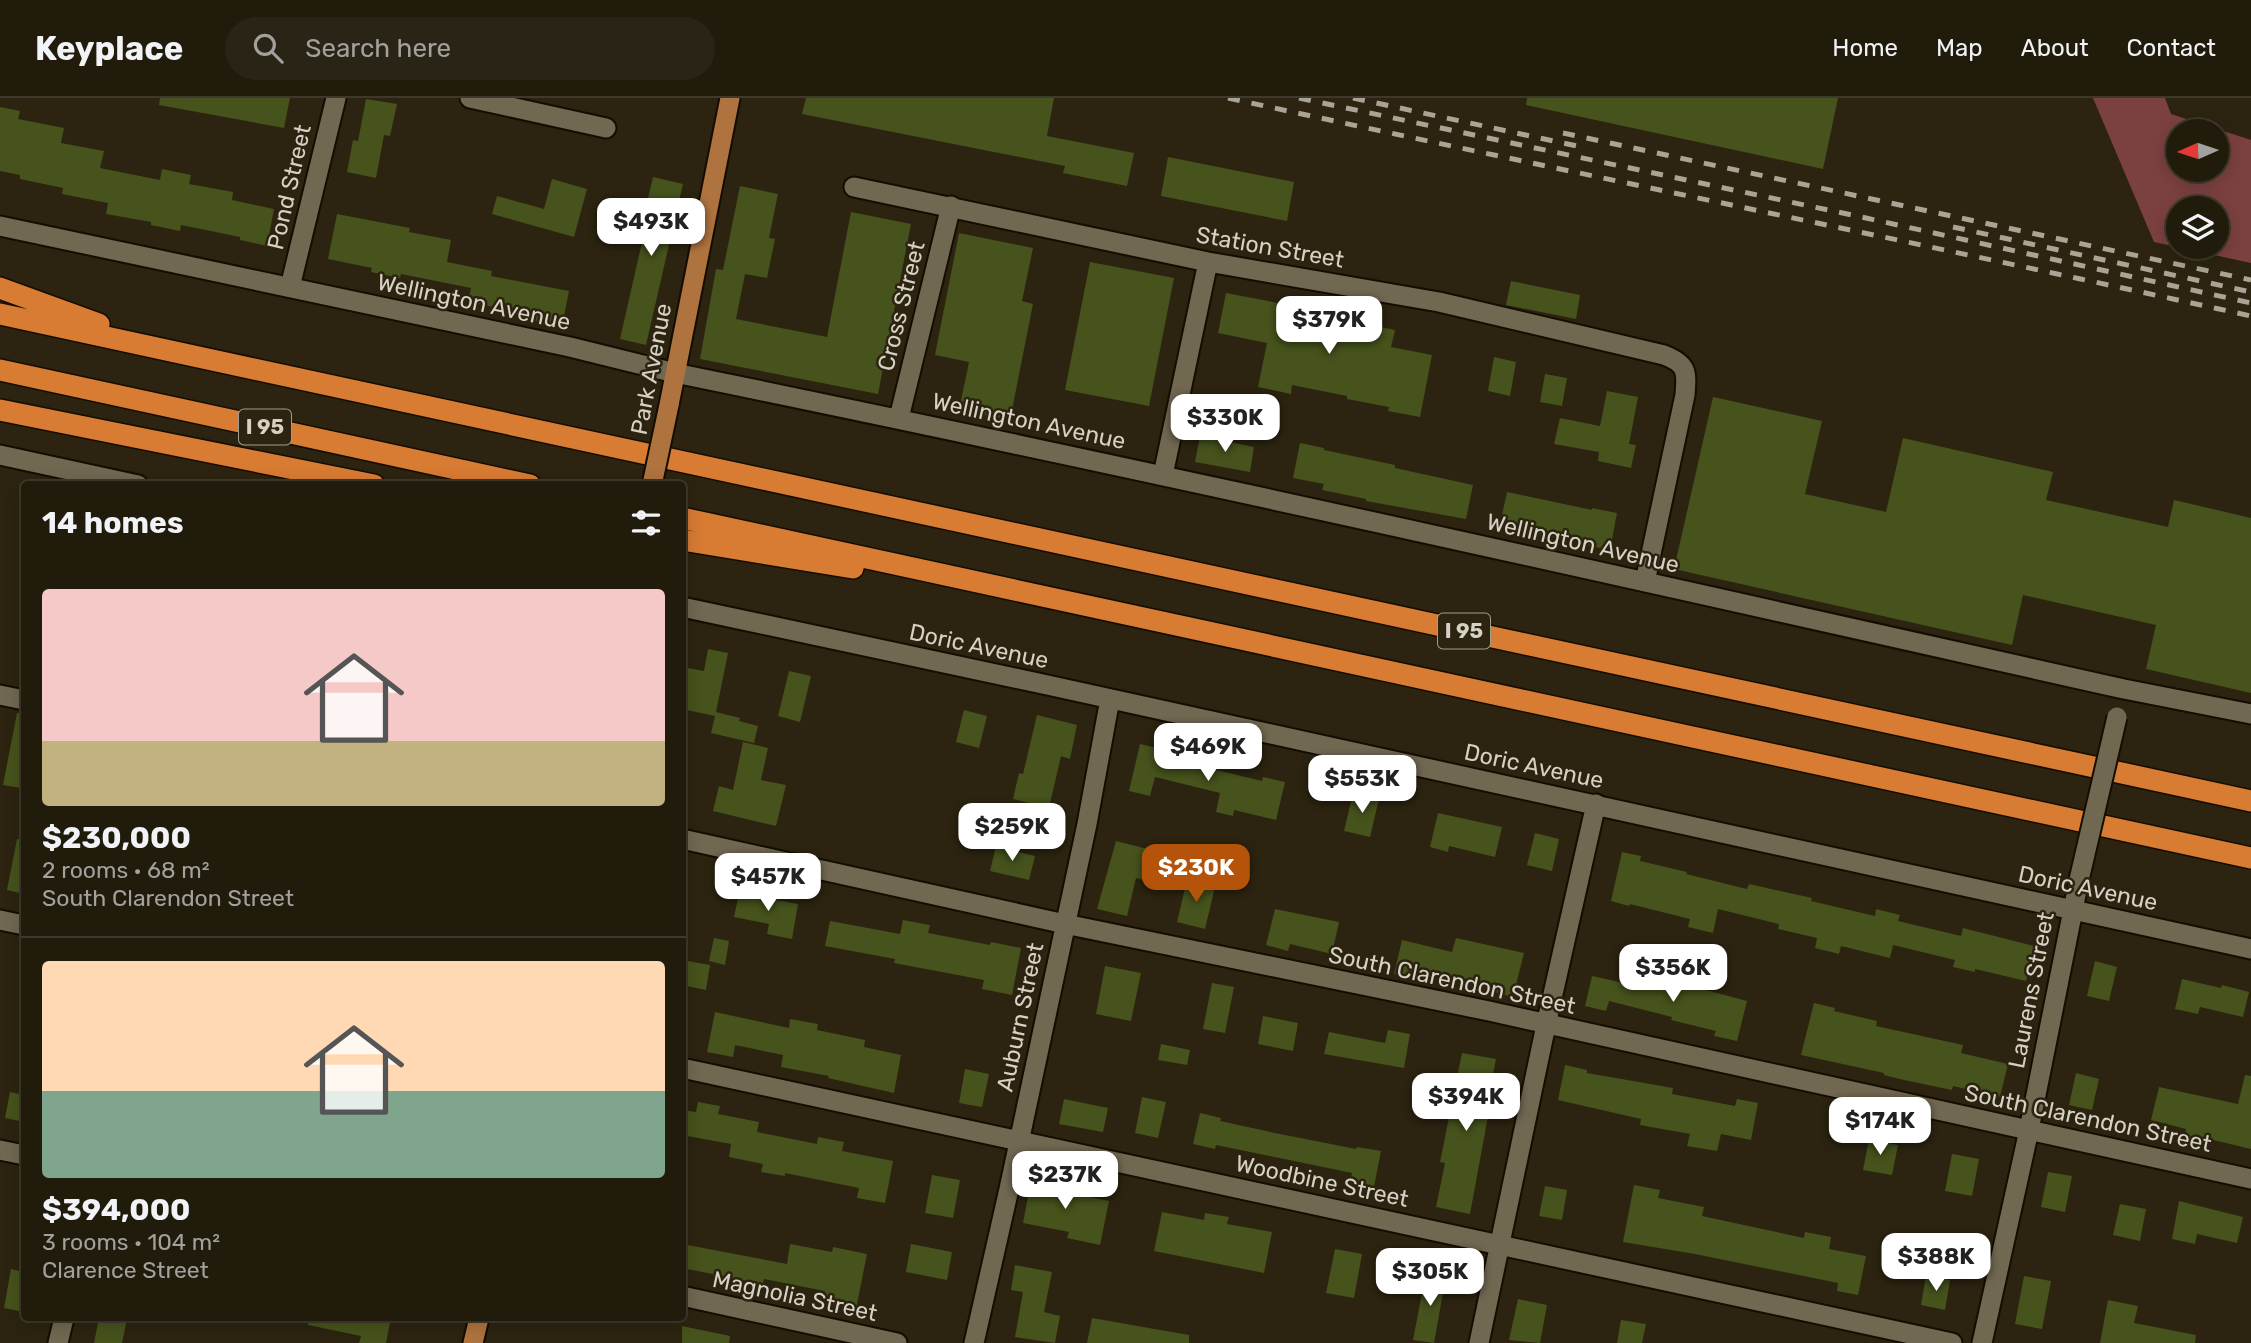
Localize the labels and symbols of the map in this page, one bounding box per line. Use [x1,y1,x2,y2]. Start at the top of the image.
north arrow [2166,119,2230,182]
street label: Pond Street [261,122,317,252]
pin: $493K [602,198,700,258]
street label: Station Street [1194,220,1346,274]
street label: Cross Street [871,238,931,374]
street label: Wellington Avenue [375,268,573,336]
pin: $379K [1280,296,1378,356]
street label: Park Avenue [625,301,677,437]
street label: Wellington Avenue [930,387,1128,455]
pin: $330K [1176,394,1274,454]
road number: I 95 [239,410,291,444]
street label: Wellington Avenue [1484,507,1682,579]
road number: I 95 [1438,614,1490,648]
street label: Doric Avenue [907,618,1051,674]
pin: $469K [1159,724,1257,783]
street label: Doric Avenue [1462,738,1606,794]
pin: $553K [1313,756,1411,815]
pin: $259K [963,804,1061,863]
pin: $230K [1147,844,1245,904]
pin: $457K [719,854,817,913]
street label: Doric Avenue [2016,860,2160,916]
street label: Laurens Street [2002,909,2060,1071]
street label: Auburn Street [991,940,1049,1094]
street label: South Clarendon Street [1326,940,1578,1020]
pin: $356K [1624,944,1722,1004]
pin: $394K [1417,1074,1515,1133]
street label: South Clarendon Street [1962,1078,2214,1158]
pin: $174K [1831,1098,1929,1157]
street label: Woodbine Street [1233,1149,1411,1213]
pin: $237K [1016,1152,1114,1211]
pin: $388K [1887,1234,1985,1293]
pin: $305K [1381,1248,1479,1308]
street label: Magnolia Street [710,1265,880,1327]

